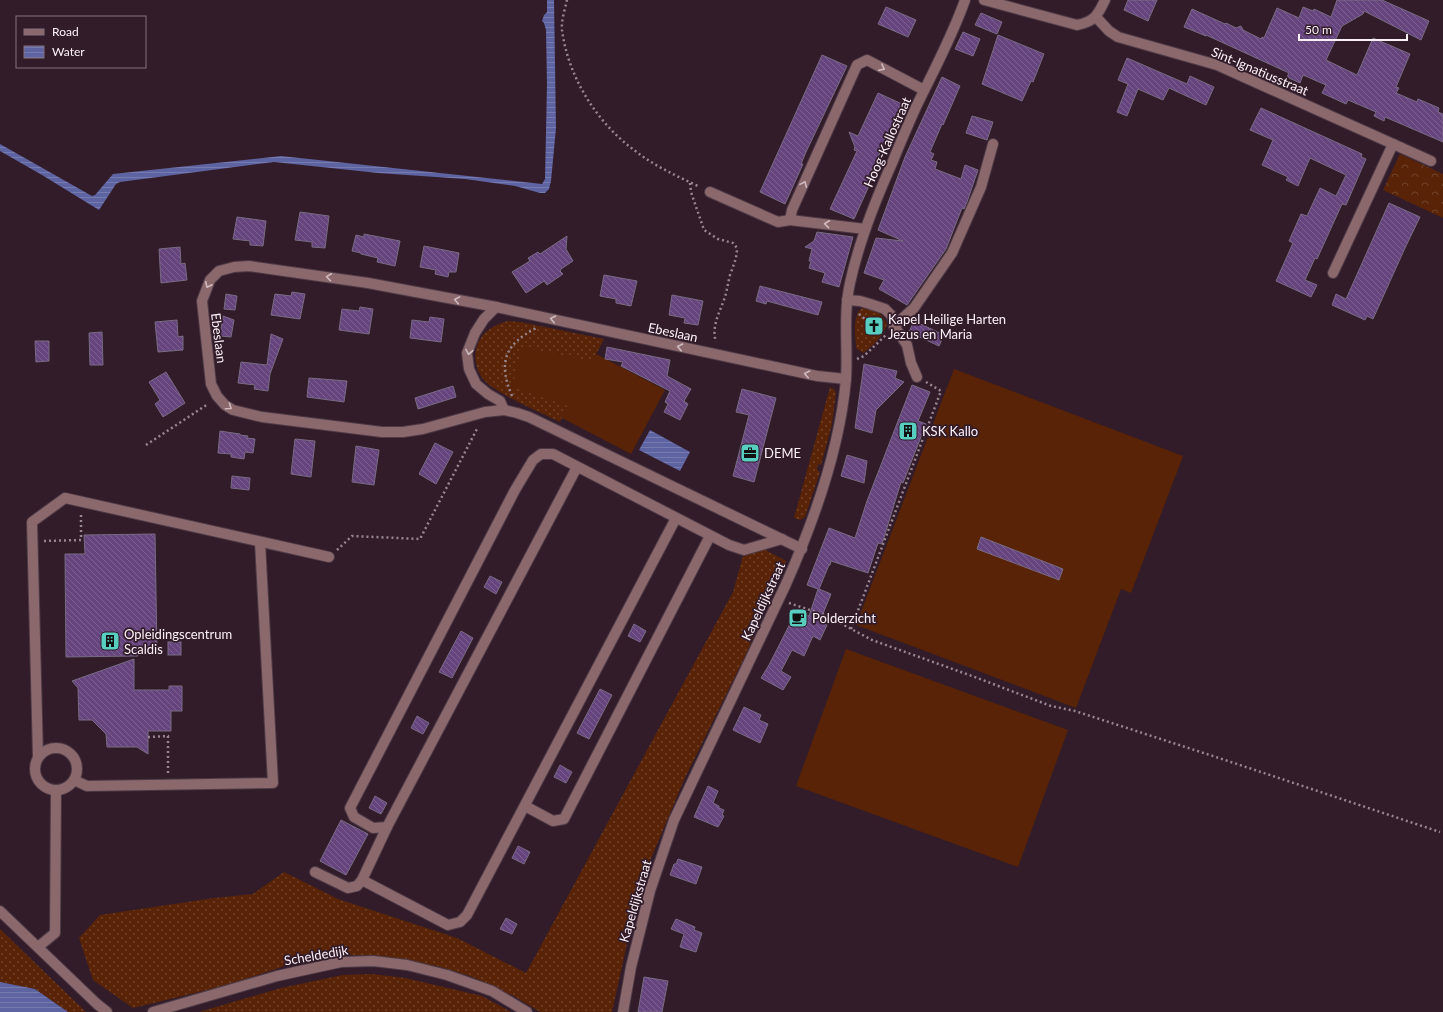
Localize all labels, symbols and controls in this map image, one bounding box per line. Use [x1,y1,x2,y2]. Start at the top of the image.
legend [16,16,146,68]
scale bar [1299,16,1407,42]
text: 50 m [1305,22,1332,37]
text: Road [52,24,79,39]
street label: Sint-Ignatiusstraat [1209,43,1311,99]
text: Water [52,44,85,59]
one-way arrow [878,63,885,71]
street label: Hoog-Kallostraat [860,94,914,190]
one-way arrow [799,181,807,188]
one-way arrow [823,220,830,229]
one-way arrow [326,273,333,282]
one-way arrow [205,281,213,288]
one-way arrow [454,296,461,305]
place label: Kapel Heilige Harten Jezus en Maria [888,311,1006,342]
street label: Ebeslaan [208,312,230,364]
church icon: Kapel Heilige Harten Jezus en Maria [863,315,885,337]
one-way arrow [550,316,556,324]
street label: Ebeslaan [647,319,699,345]
one-way arrow [677,343,683,351]
one-way arrow [465,348,474,355]
one-way arrow [804,370,810,378]
one-way arrow [224,402,231,409]
building icon: KSK Kallo [897,420,919,442]
place label: KSK Kallo [922,423,978,439]
office icon: DEME [739,442,761,464]
place label: DEME [764,445,801,461]
street label: Kapeldijkstraat [738,559,788,643]
cafe icon: Polderzicht [787,607,809,629]
place label: Polderzicht [812,610,876,626]
place label: Opleidingscentrum Scaldis [124,626,232,657]
building icon: Opleidingscentrum Scaldis [99,630,121,652]
street label: Kapeldijkstraat [616,858,654,944]
street label: Scheldedijk [283,941,350,968]

